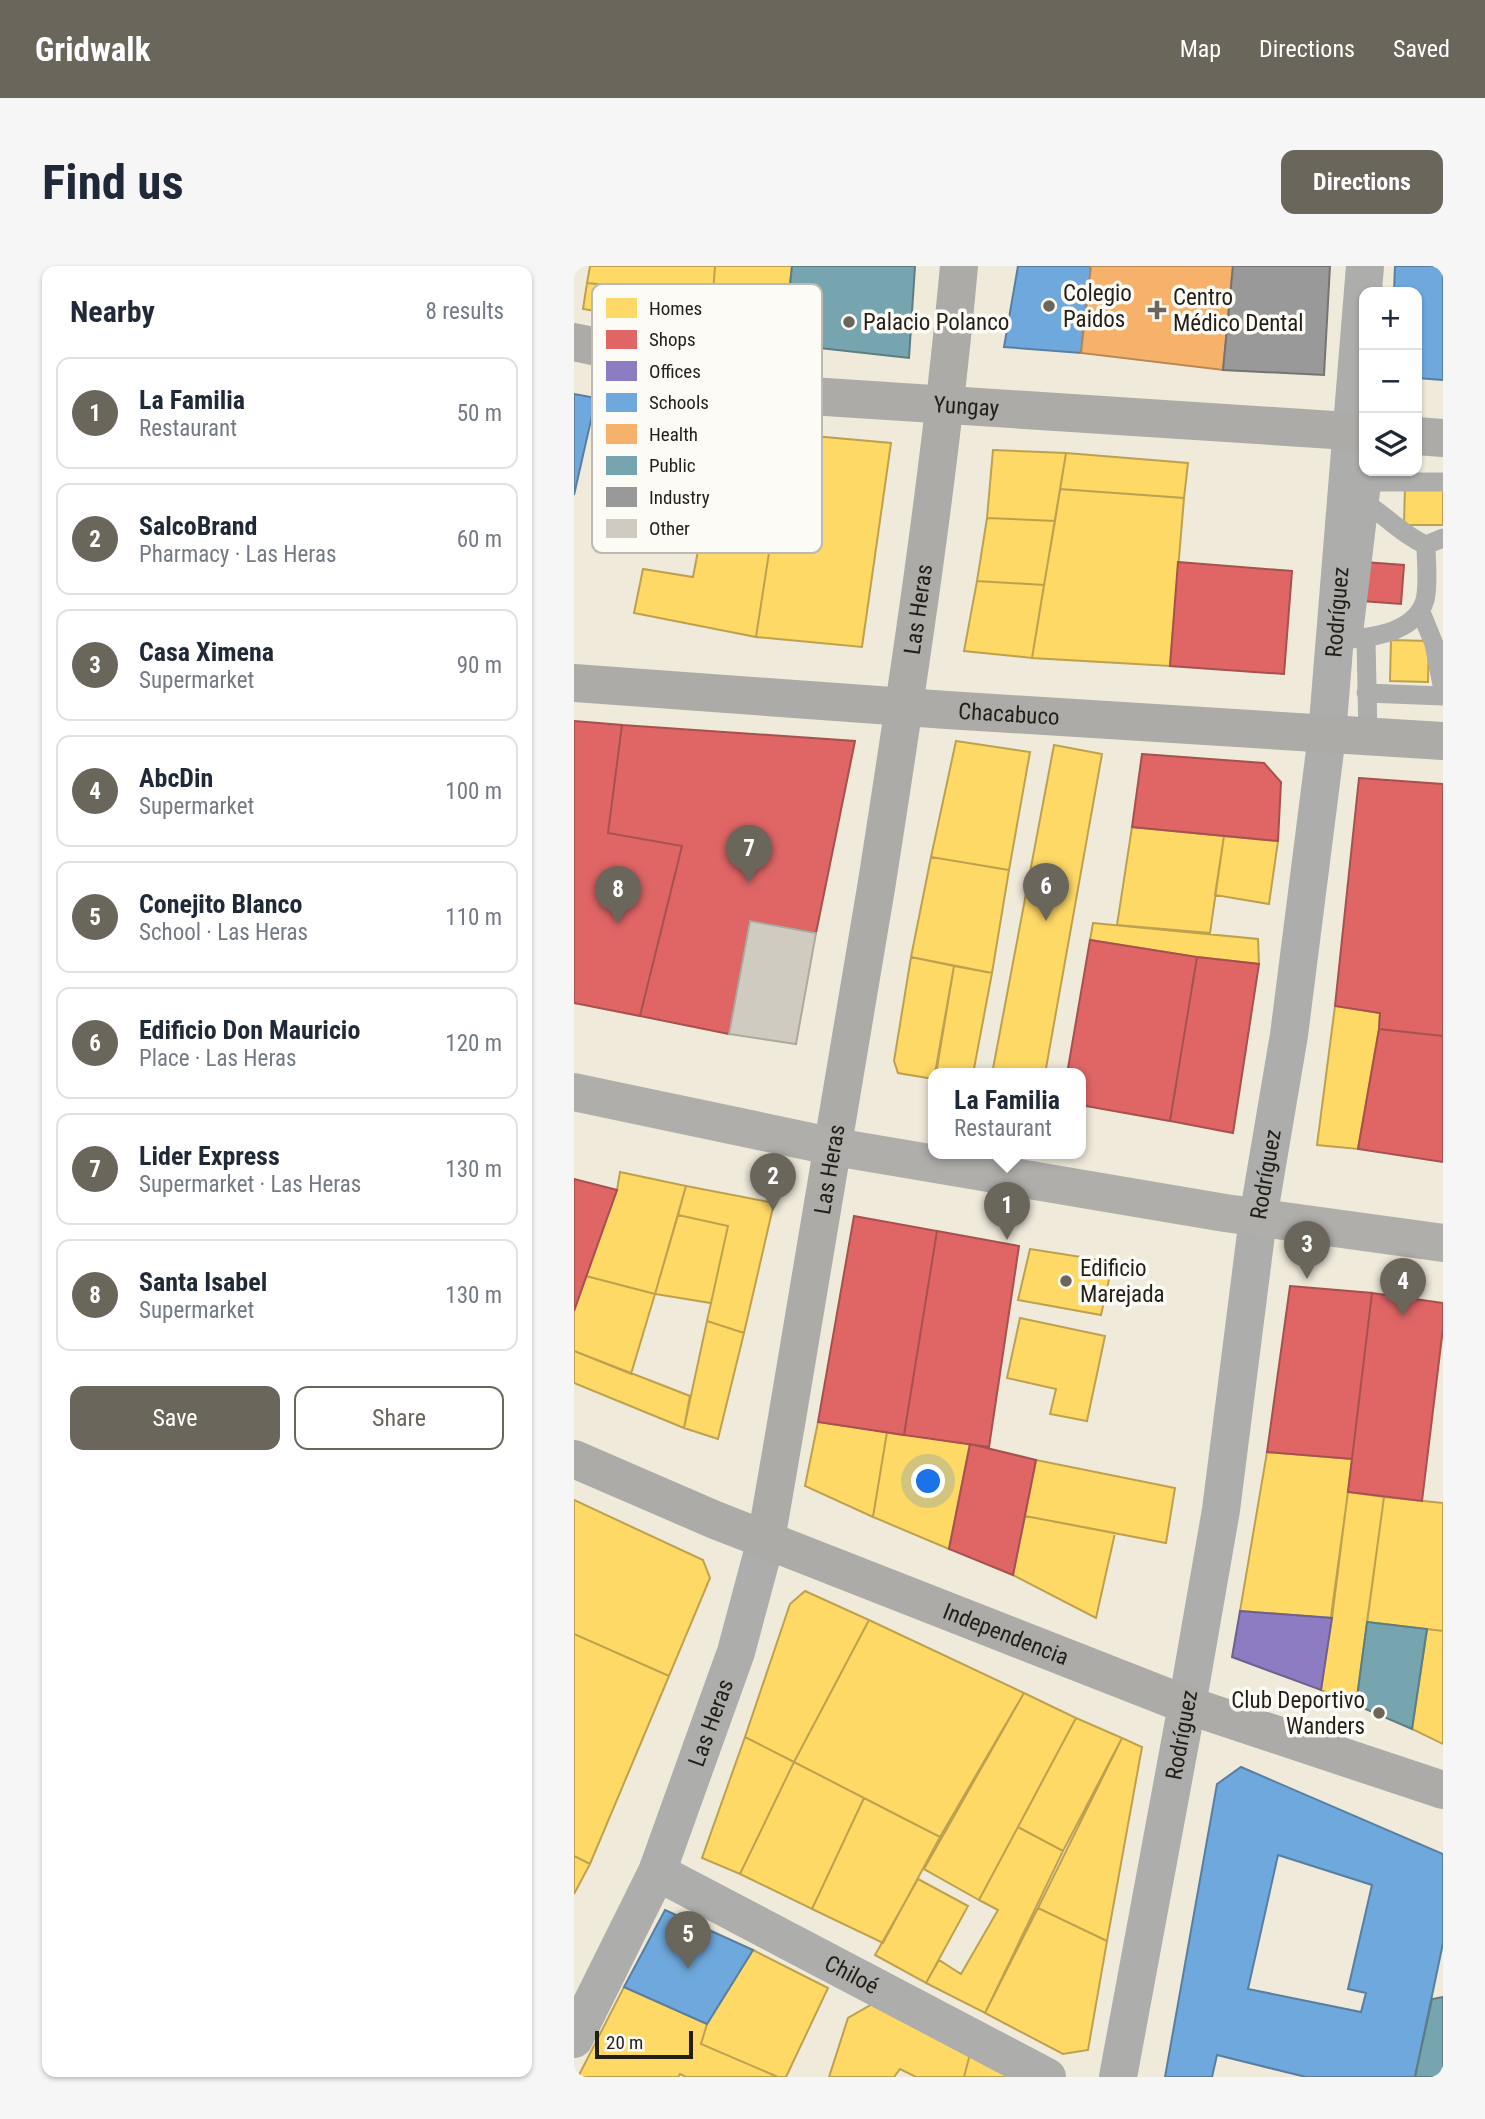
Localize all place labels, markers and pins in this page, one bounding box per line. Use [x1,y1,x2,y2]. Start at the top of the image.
place label: Colegio Paidos [1063,280,1132,333]
place label: Centro Médico Dental [1173,284,1303,337]
marker: Colegio Paidos [1041,298,1057,314]
marker: Centro Médico Dental [1147,300,1167,320]
place label: Palacio Polanco [863,309,1009,336]
marker: Palacio Polanco [841,314,857,330]
pin: 7 [726,825,772,883]
pin: 6 [1023,863,1069,921]
pin: 8 [595,866,641,924]
pin: 2 [750,1153,796,1211]
pin: 1 [984,1182,1030,1240]
pin: 3 [1284,1221,1330,1279]
place label: Edificio Marejada [1080,1255,1165,1308]
pin: 4 [1380,1258,1426,1316]
marker: Edificio Marejada [1058,1273,1074,1289]
place label: Club Deportivo Wanders [1231,1687,1365,1740]
marker: Club Deportivo Wanders [1371,1705,1387,1721]
pin: 5 [665,1911,711,1969]

